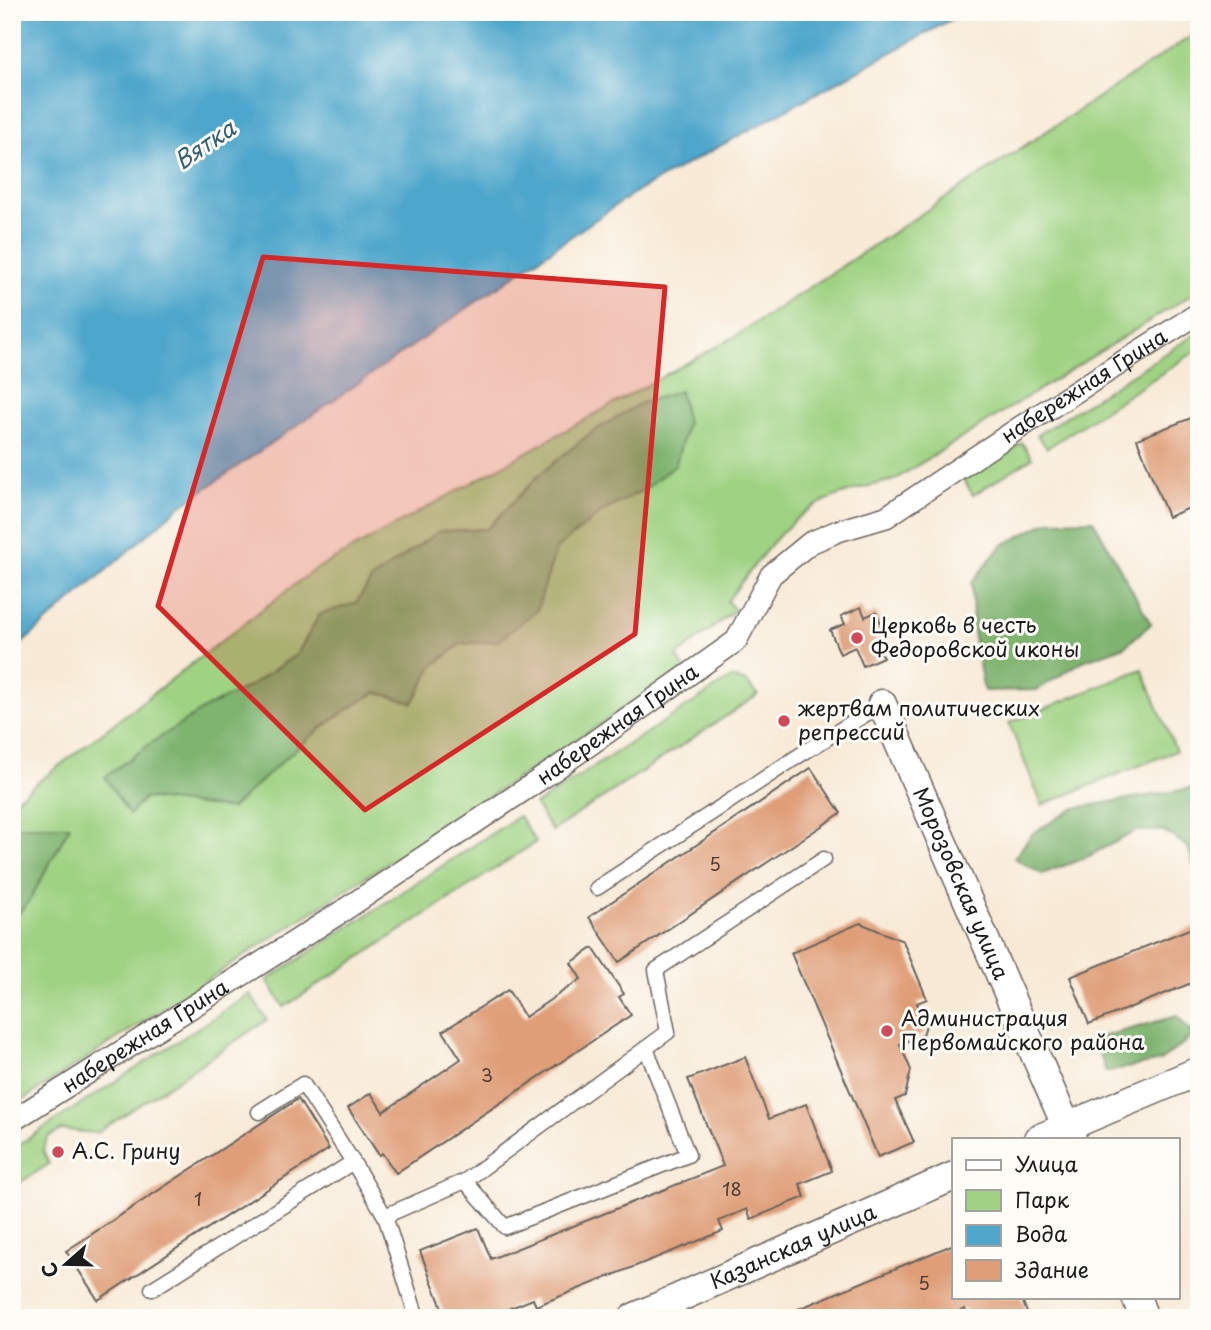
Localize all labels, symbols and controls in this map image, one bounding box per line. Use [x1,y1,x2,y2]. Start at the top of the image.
water label: Вятка [166,110,242,177]
street label: набережная Грина [994,319,1173,450]
place label: Церковь в честь Федоровской иконы [871,608,1079,664]
marker: Церковь в честь Федоровской иконы [849,630,865,646]
street label: набережная Грина [529,654,705,791]
place label: жертвам политических репрессий [798,691,1040,747]
marker: жертвам политических репрессий [776,713,792,729]
street label: Морозовская улица [906,782,1019,985]
house number: 5 [709,850,721,877]
street label: набережная Грина [55,969,235,1100]
place label: Администрация Первомайского района [901,1001,1144,1057]
marker: Администрация Первомайского района [879,1023,895,1039]
house number: 3 [481,1061,493,1088]
place label: А.С. Грину [72,1134,181,1166]
legend [952,1138,1180,1298]
marker: А.С. Грину [50,1144,66,1160]
text: Улица [1015,1147,1078,1179]
house number: 18 [722,1175,742,1202]
text: Парк [1015,1183,1070,1215]
house number: 1 [194,1185,202,1212]
street label: Казанская улица [704,1194,881,1296]
text: Вода [1015,1217,1067,1249]
north arrow [32,1228,102,1298]
text: Здание [1015,1253,1089,1285]
text: С [33,1259,65,1282]
house number: 5 [918,1269,930,1296]

